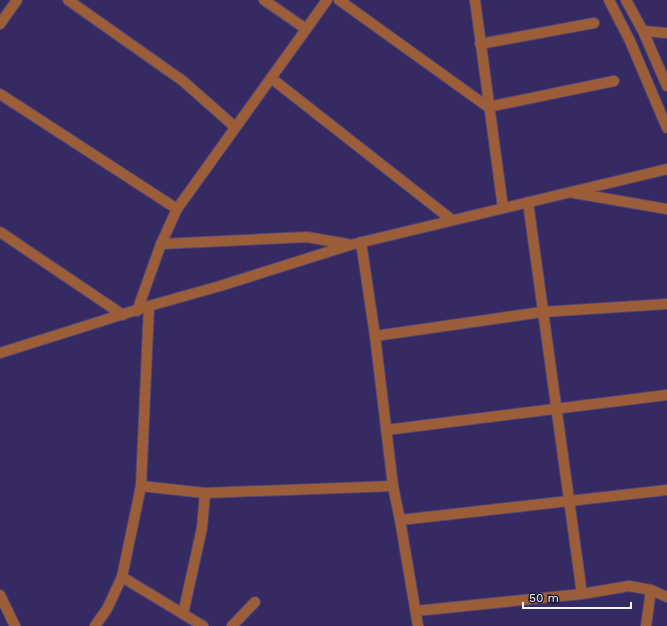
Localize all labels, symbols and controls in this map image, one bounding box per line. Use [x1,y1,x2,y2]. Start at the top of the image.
scale bar [523,584,631,610]
text: 50 m [529,591,559,605]

